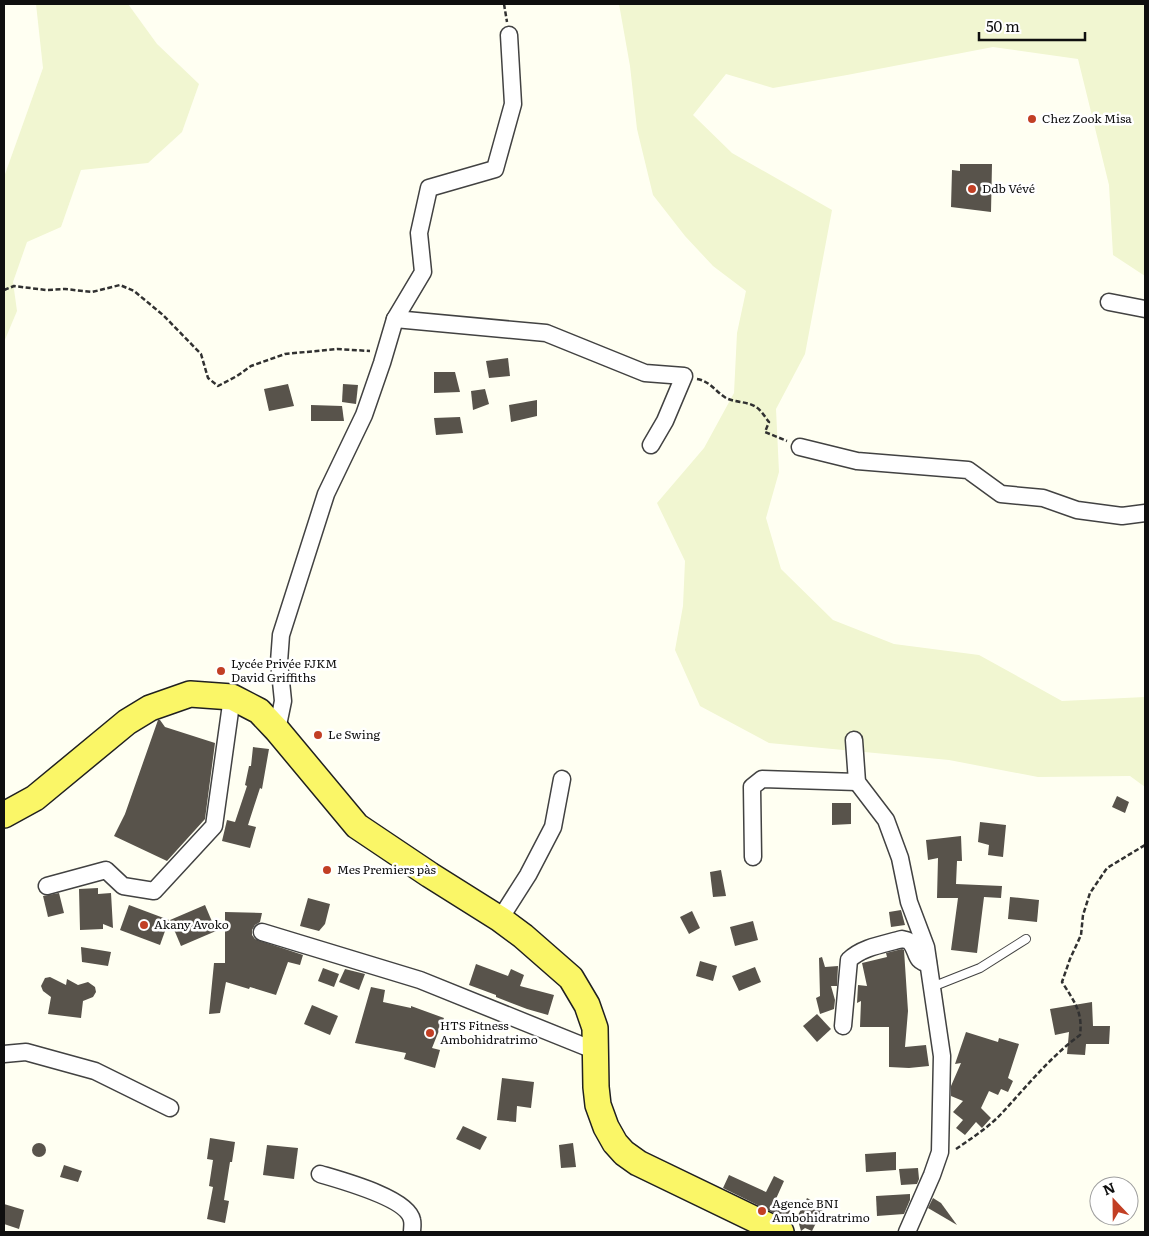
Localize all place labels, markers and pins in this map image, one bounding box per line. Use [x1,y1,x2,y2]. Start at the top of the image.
place label: Chez Zook Misa [1042,109,1132,127]
marker: Chez Zook Misa [1026,113,1038,125]
place label: Ddb Vévé [982,179,1035,197]
marker: Ddb Vévé [966,183,978,195]
place label: Lycée Privée FJKM David Griffiths [231,654,337,686]
marker: Lycée Privée FJKM David Griffiths [215,665,227,677]
place label: Le Swing [328,725,381,743]
marker: Le Swing [312,729,324,741]
place label: Mes Premiers pàs [337,860,437,878]
marker: Mes Premiers pàs [321,864,333,876]
place label: Akany Avoko [154,915,229,933]
marker: Akany Avoko [138,919,150,931]
place label: HTS Fitness Ambohidratrimo [440,1016,538,1048]
marker: HTS Fitness Ambohidratrimo [424,1027,436,1039]
place label: Agence BNI Ambohidratrimo [772,1194,870,1226]
marker: Agence BNI Ambohidratrimo [756,1205,768,1217]

